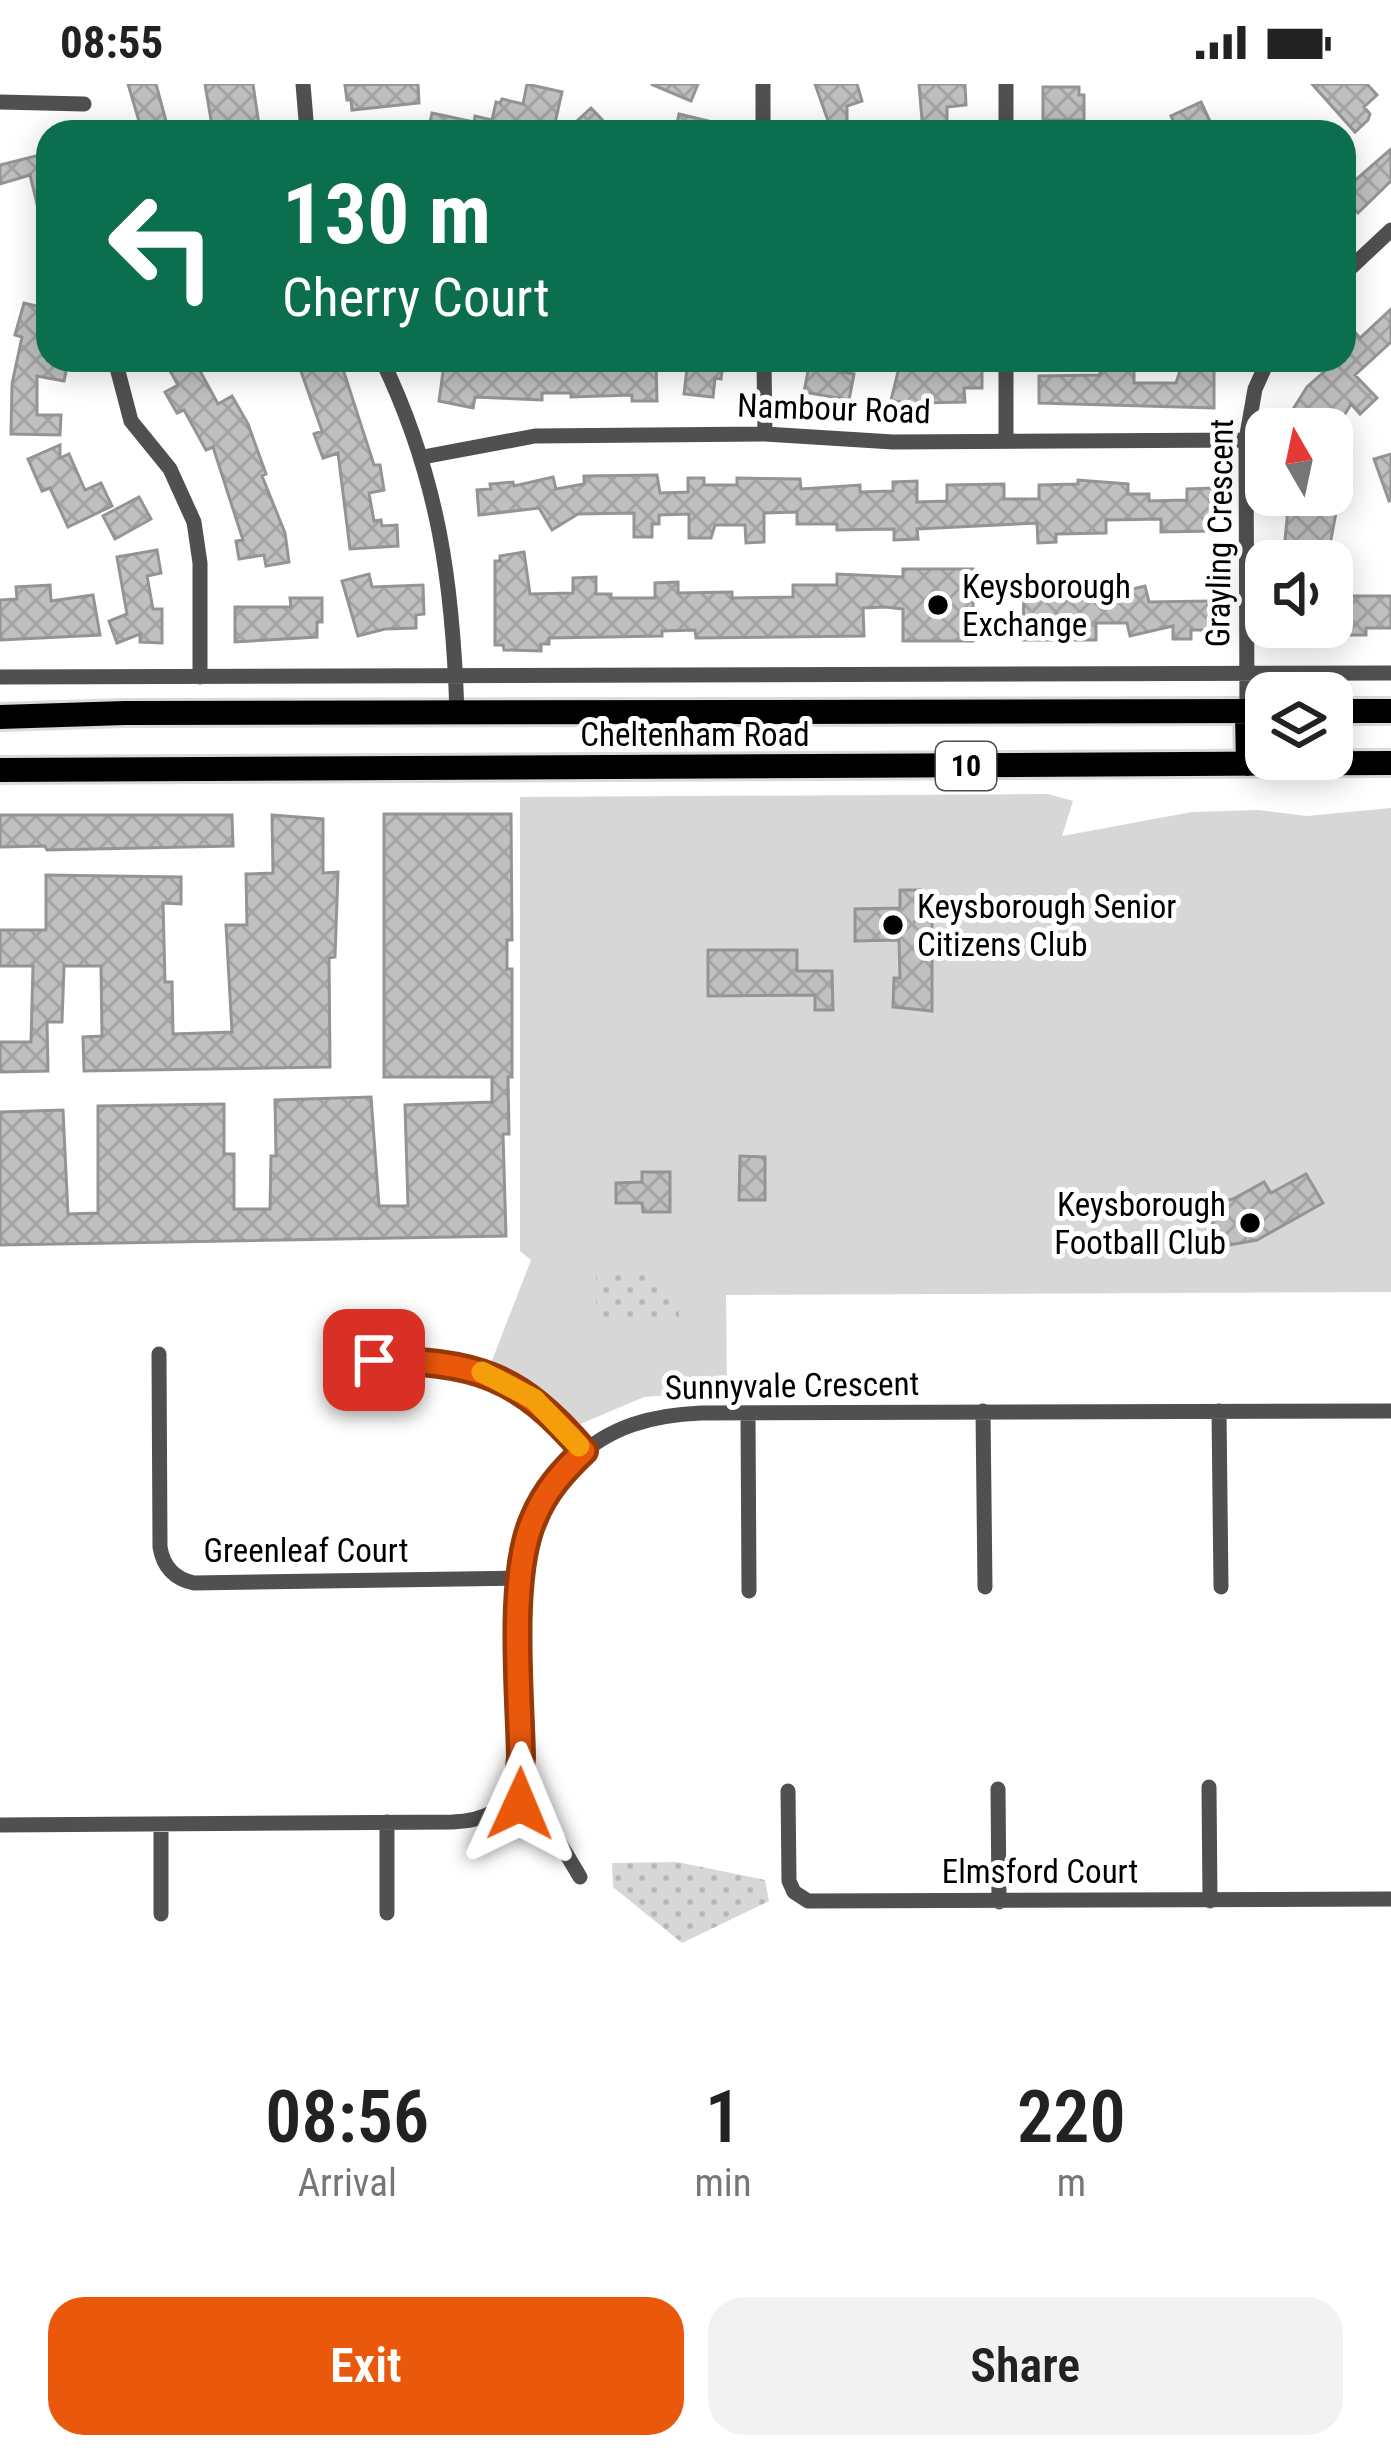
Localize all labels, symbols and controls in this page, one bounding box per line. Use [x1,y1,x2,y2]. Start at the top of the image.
text: 08:55 [60,16,163,69]
text: 130 m [282,165,491,264]
icon: left [84,168,240,324]
text: Cherry Court [282,266,550,329]
street label: Nambour Road [736,386,931,431]
north arrow [1245,408,1353,516]
map controls [1245,408,1353,780]
street label: Grayling Crescent [1198,418,1241,648]
button: sound [1245,540,1353,648]
place label: Keysborough Exchange [962,567,1131,644]
marker: Keysborough Exchange [925,592,951,618]
button: layers [1245,672,1353,780]
street label: Cheltenham Road [580,715,810,754]
road number: 10 [936,742,996,790]
place label: Keysborough Senior Citizens Club [917,887,1176,964]
marker: Keysborough Senior Citizens Club [880,912,906,938]
place label: Keysborough Football Club [1054,1185,1226,1262]
marker: Keysborough Football Club [1237,1210,1263,1236]
pin [323,1309,425,1411]
icon: arrive [341,1327,407,1393]
street label: Sunnyvale Crescent [664,1364,920,1407]
street label: Greenleaf Court [204,1531,408,1570]
position arrow [457,1741,583,1867]
street label: Elmsford Court [942,1852,1138,1891]
text: 08:56 [265,2075,429,2160]
text: 1 [705,2075,741,2160]
text: 220 [1017,2075,1126,2160]
text: Arrival [298,2160,397,2206]
text: min [695,2160,752,2206]
text: m [1057,2160,1086,2206]
button: Exit [48,2297,684,2435]
button: Share [708,2297,1343,2435]

